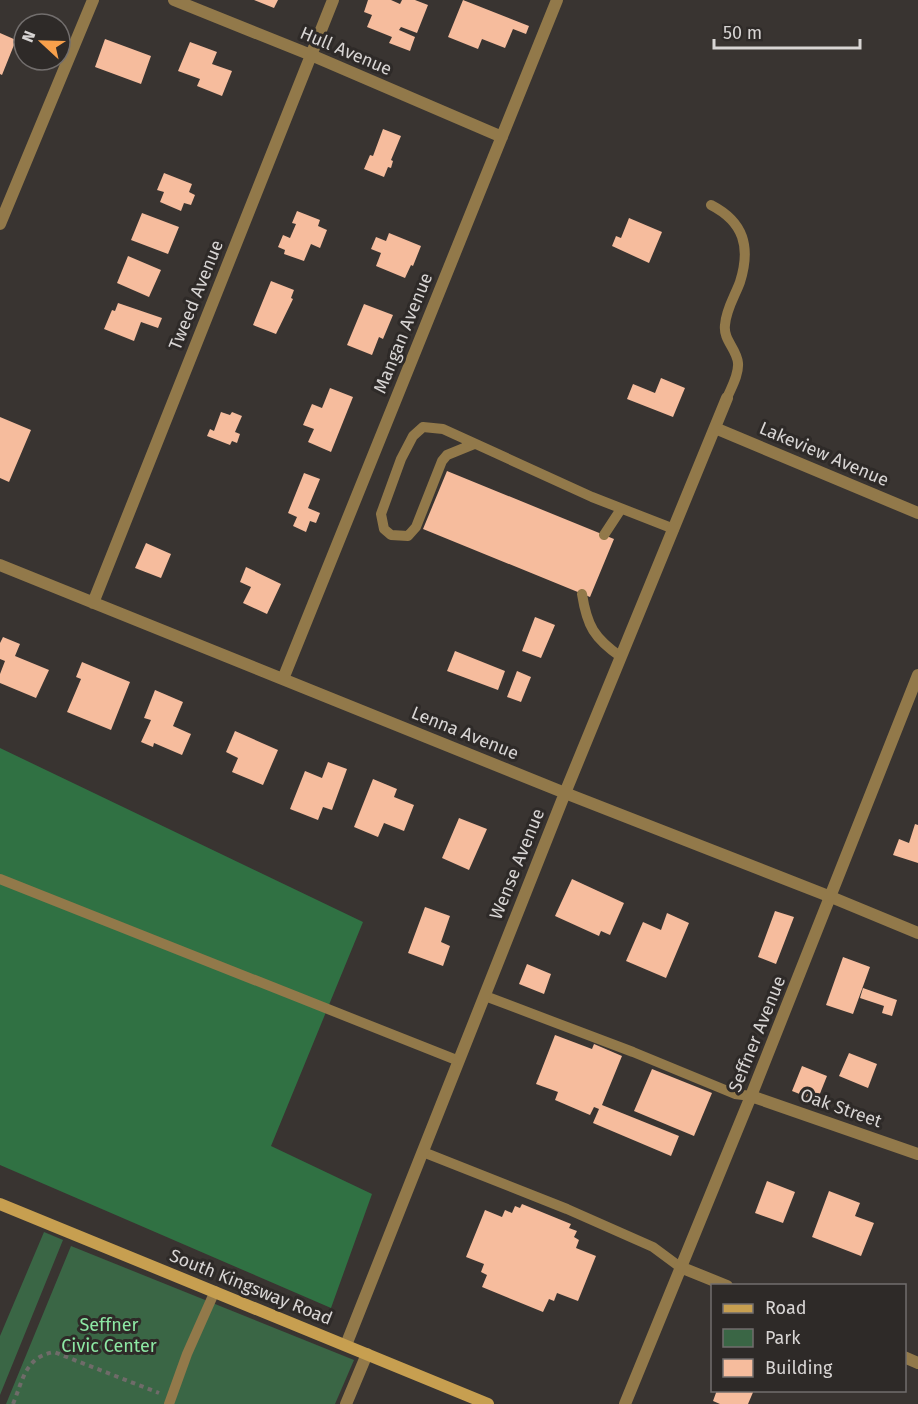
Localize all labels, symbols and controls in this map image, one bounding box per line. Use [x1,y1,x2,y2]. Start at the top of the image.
north arrow [12,12,72,72]
scale bar [714,12,860,50]
street label: Hull Avenue [297,22,395,80]
text: 50 m [723,22,762,44]
text: N [18,28,39,45]
street label: Tweed Avenue [164,237,228,353]
street label: Mangan Avenue [369,269,437,397]
street label: Lakeview Avenue [756,417,892,491]
street label: Lenna Avenue [408,701,522,765]
street label: Wense Avenue [485,805,549,923]
street label: Seffner Avenue [724,973,790,1095]
street label: Oak Street [797,1084,885,1132]
street label: South Kingsway Road [166,1244,336,1330]
legend [711,1284,906,1392]
text: Road [765,1297,807,1319]
park label: Seffner Civic Center [61,1314,157,1357]
text: Park [765,1327,801,1349]
text: Building [765,1357,833,1379]

